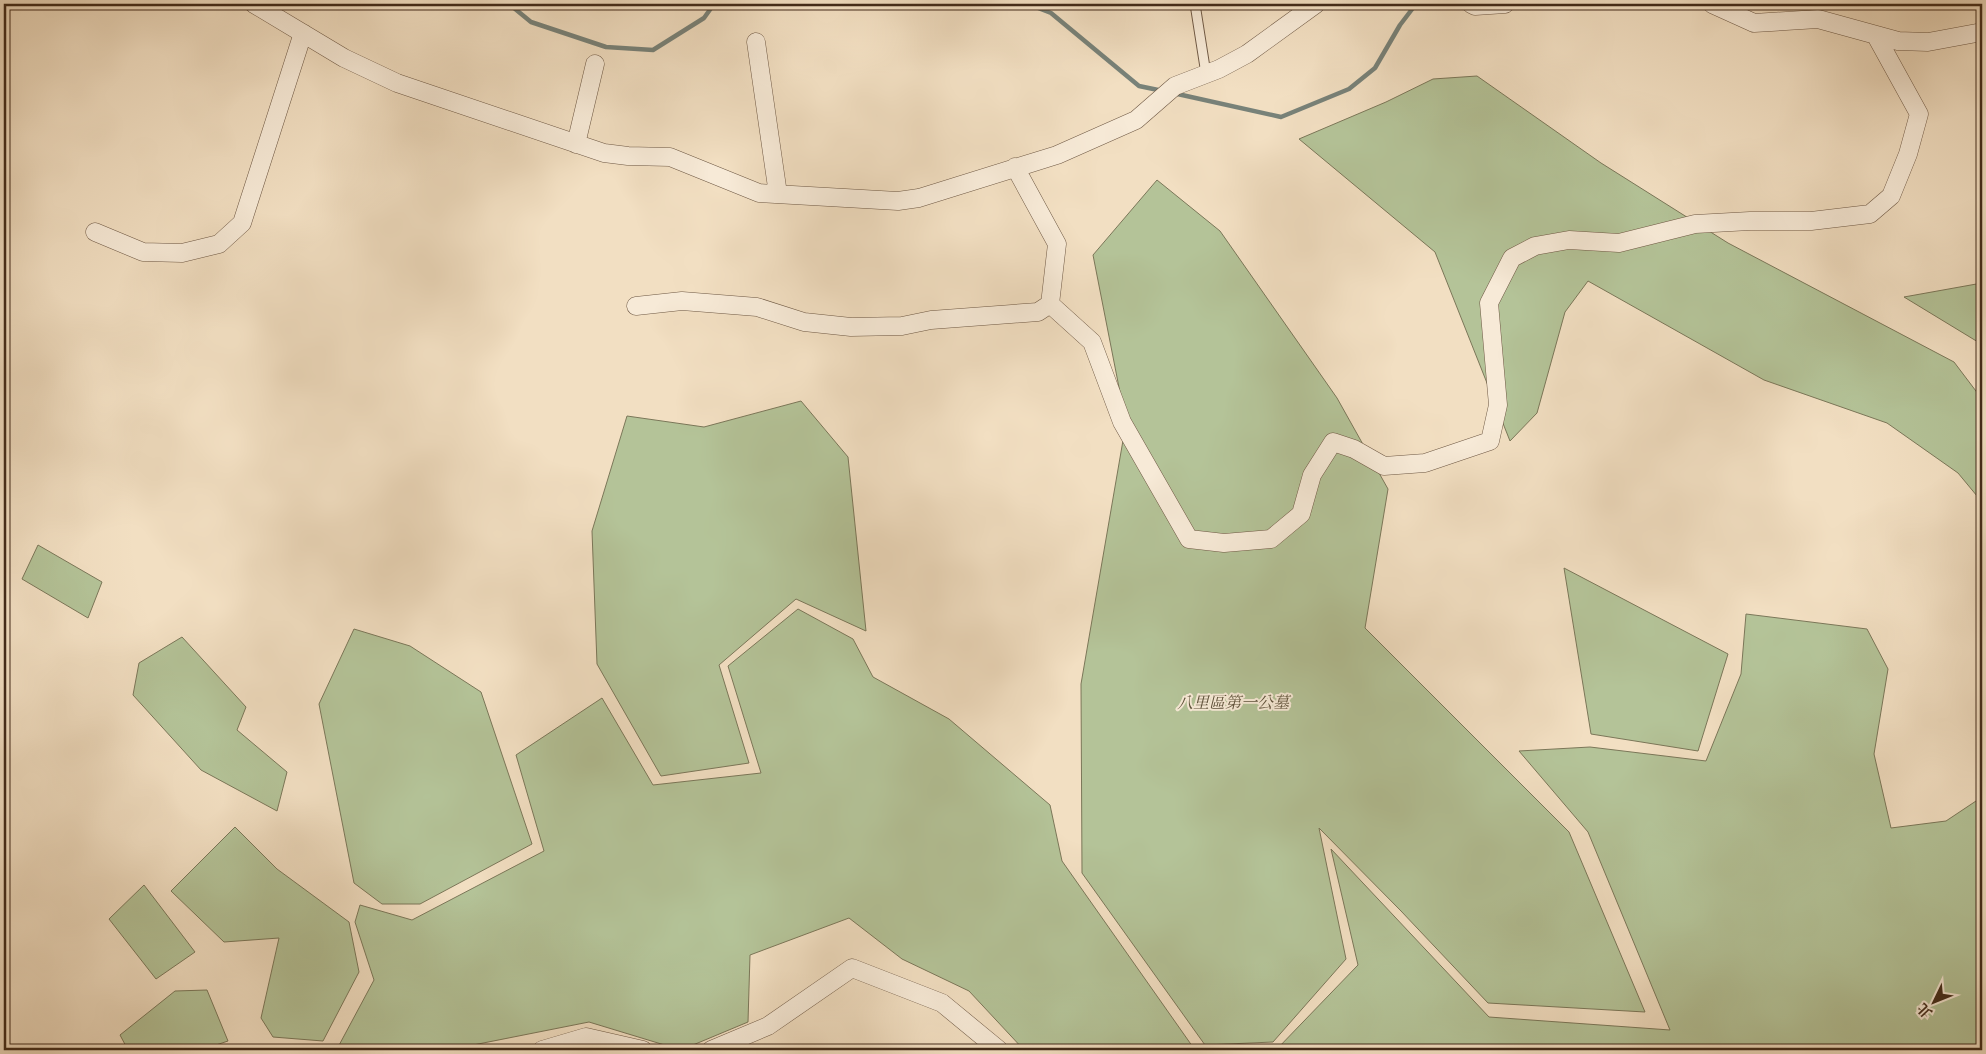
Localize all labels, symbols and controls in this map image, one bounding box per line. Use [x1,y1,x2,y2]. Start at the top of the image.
park label: 八里區第一公墓 [1177,692,1292,714]
north arrow [1908,976,1958,1026]
text: 北 [1913,999,1937,1022]

